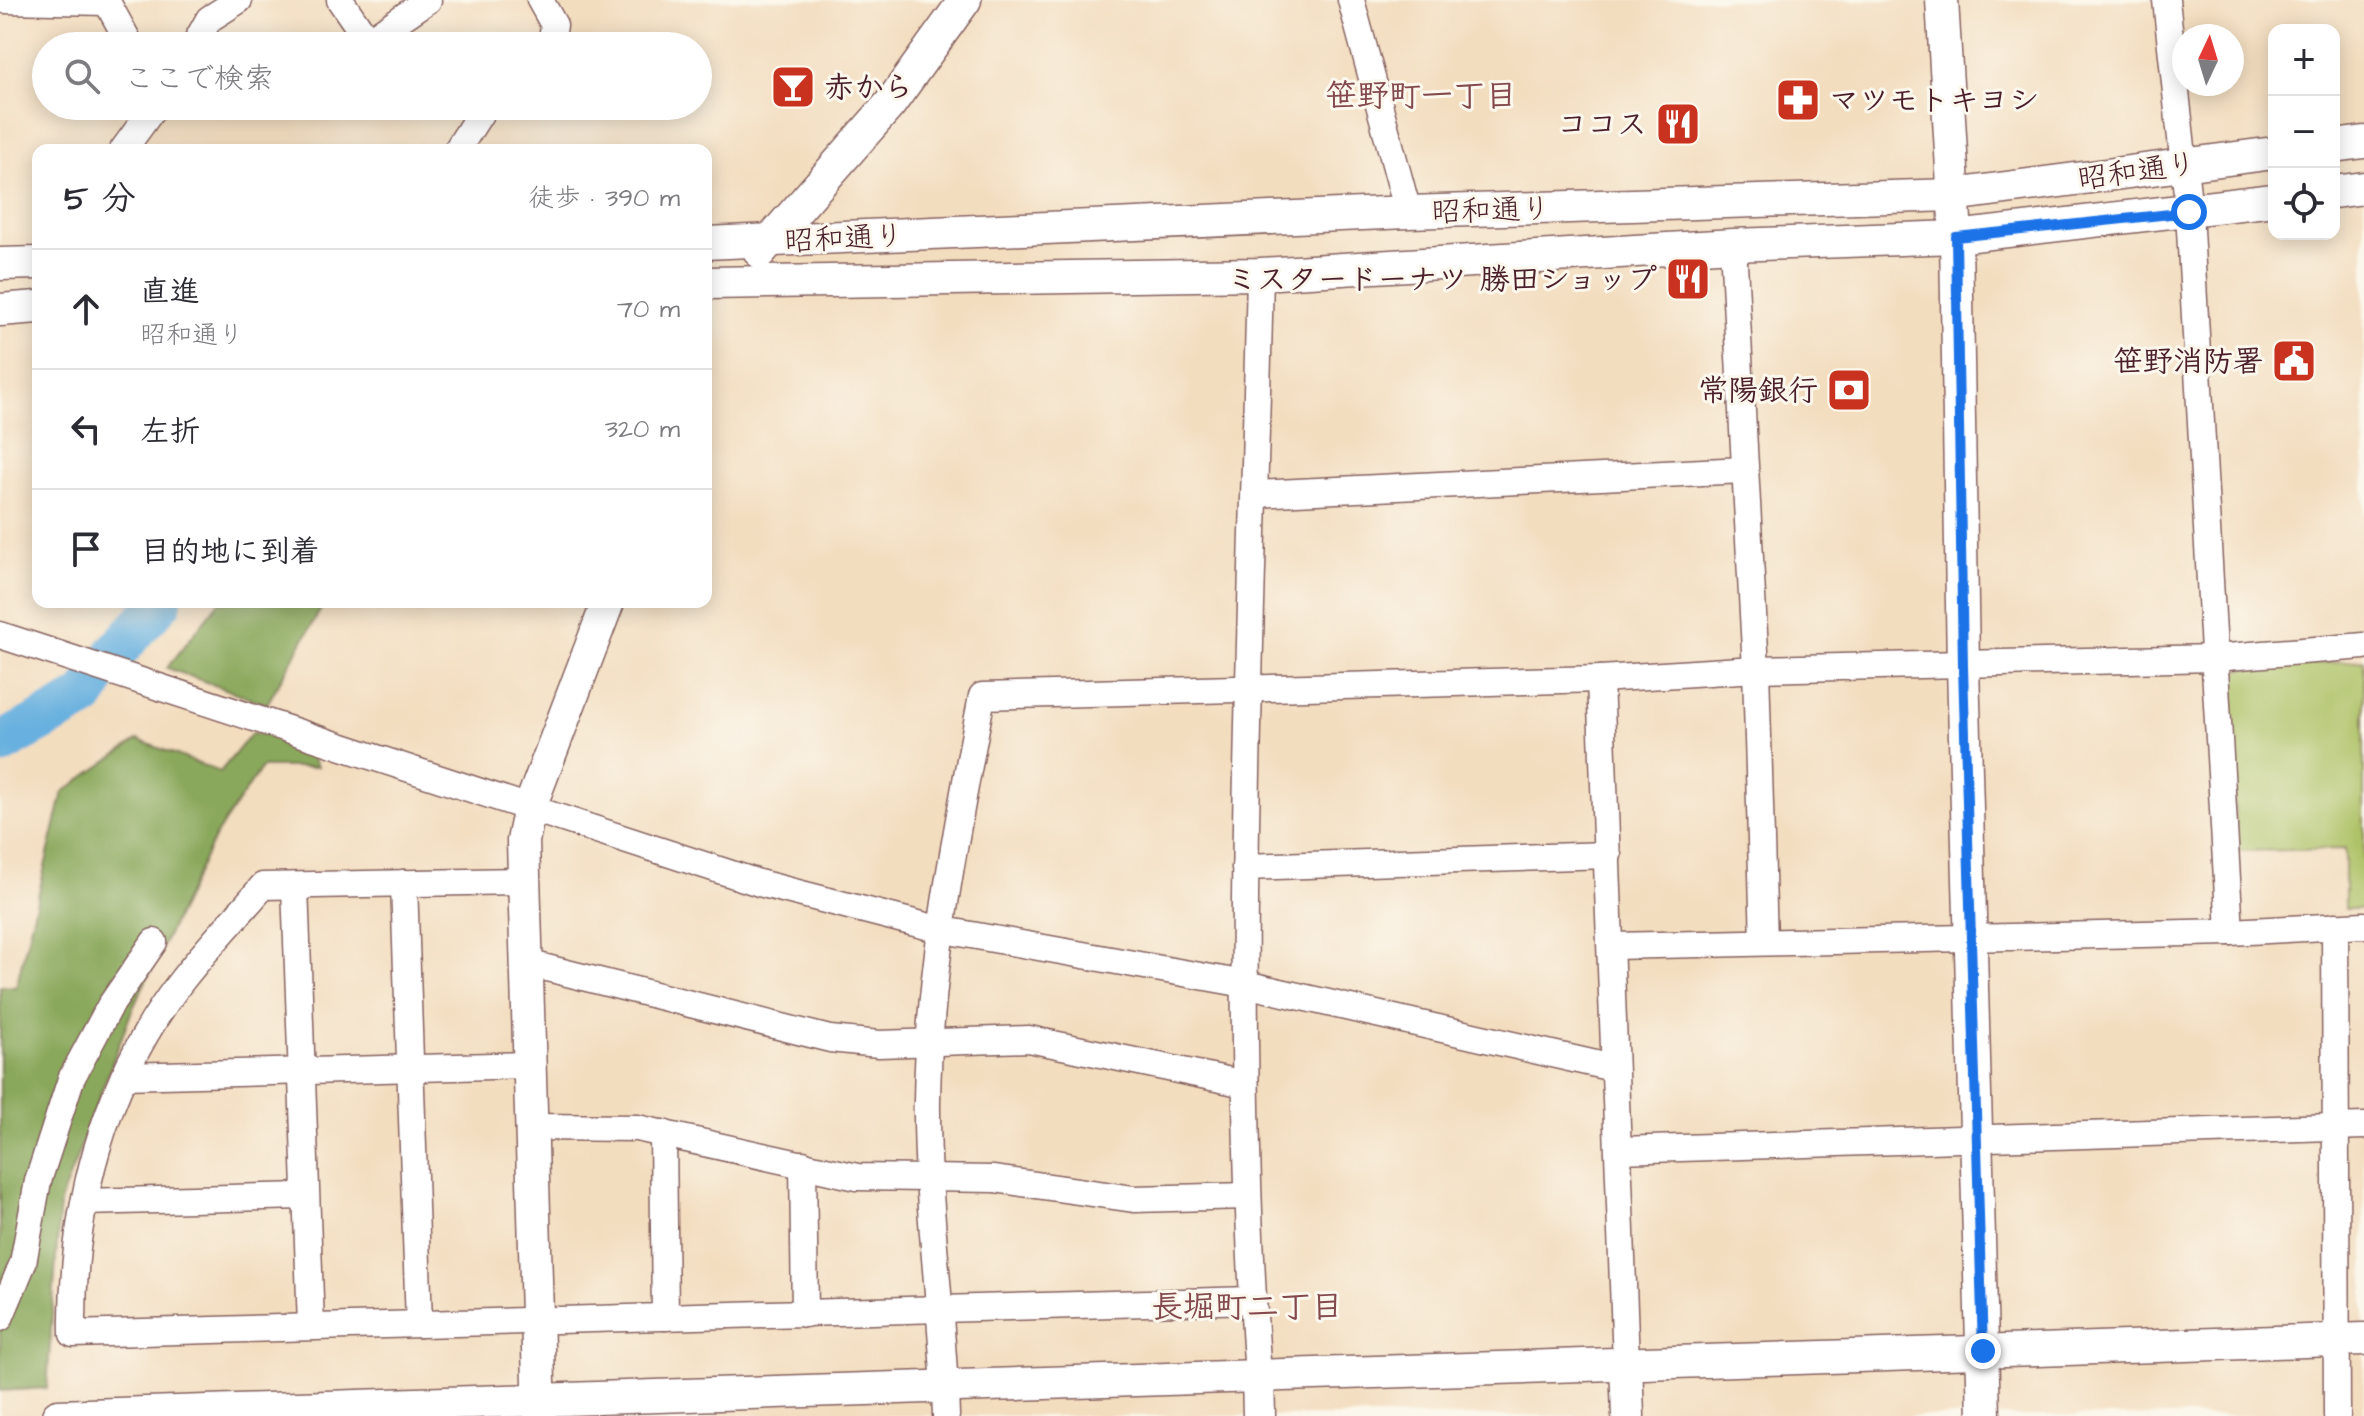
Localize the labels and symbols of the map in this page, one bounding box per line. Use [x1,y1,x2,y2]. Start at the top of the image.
north arrow [2172,24,2244,96]
bar icon: 赤から [769,63,817,111]
place label: 赤から [824,67,914,109]
district label: 笹野町一丁目 [1325,74,1517,119]
pharmacy icon: マツモトキヨシ [1774,76,1822,124]
place label: マツモトキヨシ [1829,80,2039,122]
restaurant icon: ココス [1654,100,1702,148]
place label: ココス [1557,104,1647,146]
street label: 昭和通り [2075,143,2199,201]
street label: 昭和通り [1430,188,1552,234]
route start [2171,194,2207,230]
street label: 昭和通り [783,215,905,263]
restaurant icon: ミスタードーナツ 勝田ショップ [1664,255,1712,303]
place label: ミスタードーナツ 勝田ショップ [1227,259,1657,301]
public building icon: 笹野消防署 [2270,337,2318,385]
place label: 笹野消防署 [2113,341,2263,383]
bank icon: 常陽銀行 [1825,366,1873,414]
place label: 常陽銀行 [1698,370,1818,412]
district label: 長堀町二丁目 [1151,1285,1343,1330]
route end [1965,1333,2001,1369]

